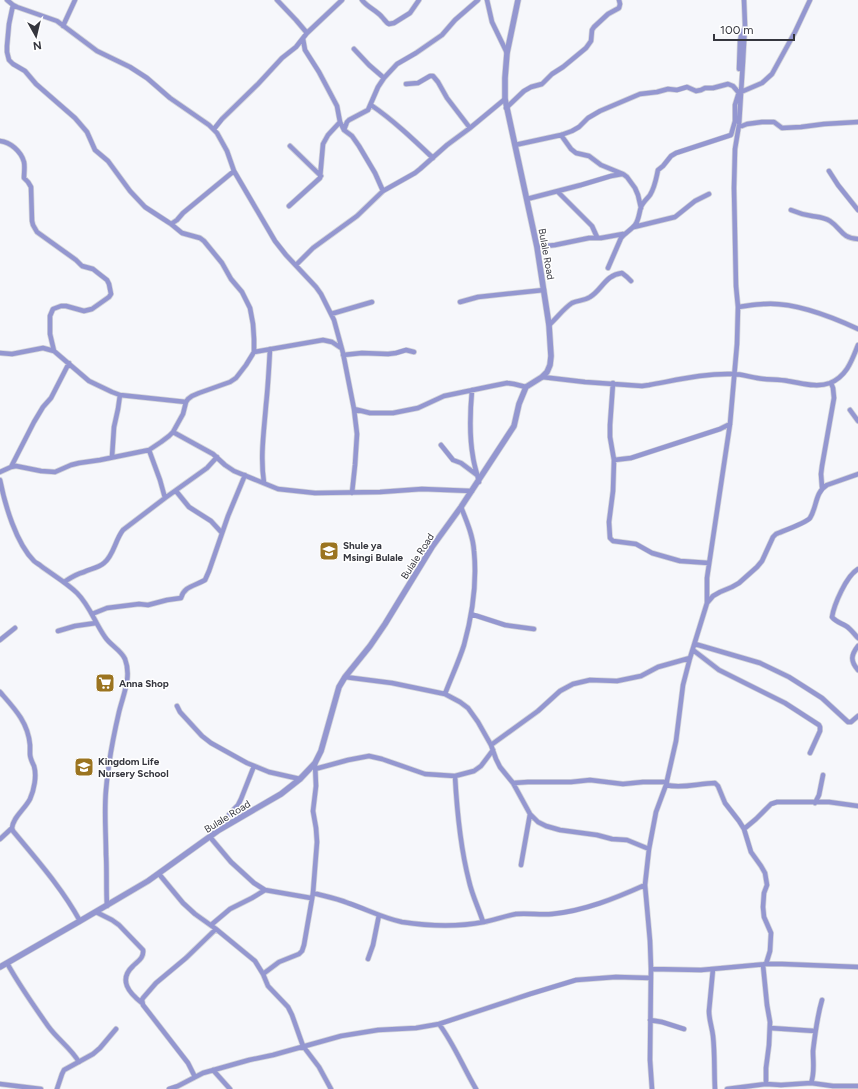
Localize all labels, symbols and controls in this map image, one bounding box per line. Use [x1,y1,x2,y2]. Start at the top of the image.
north arrow [16,16,56,56]
scale bar [714,16,794,42]
text: 100 m [720,23,754,37]
text: N [32,38,42,52]
street label: Bulale Road [536,227,557,281]
street label: Bulale Road [398,531,437,582]
place label: Shule ya Msingi Bulale [343,539,404,564]
school or university icon: Shule ya Msingi Bulale [318,540,340,562]
supermarket icon: Anna Shop [94,672,116,694]
place label: Anna Shop [119,677,169,690]
place label: Kingdom Life Nursery School [98,755,169,780]
school or university icon: Kingdom Life Nursery School [73,756,95,778]
street label: Bulale Road [202,797,253,836]

